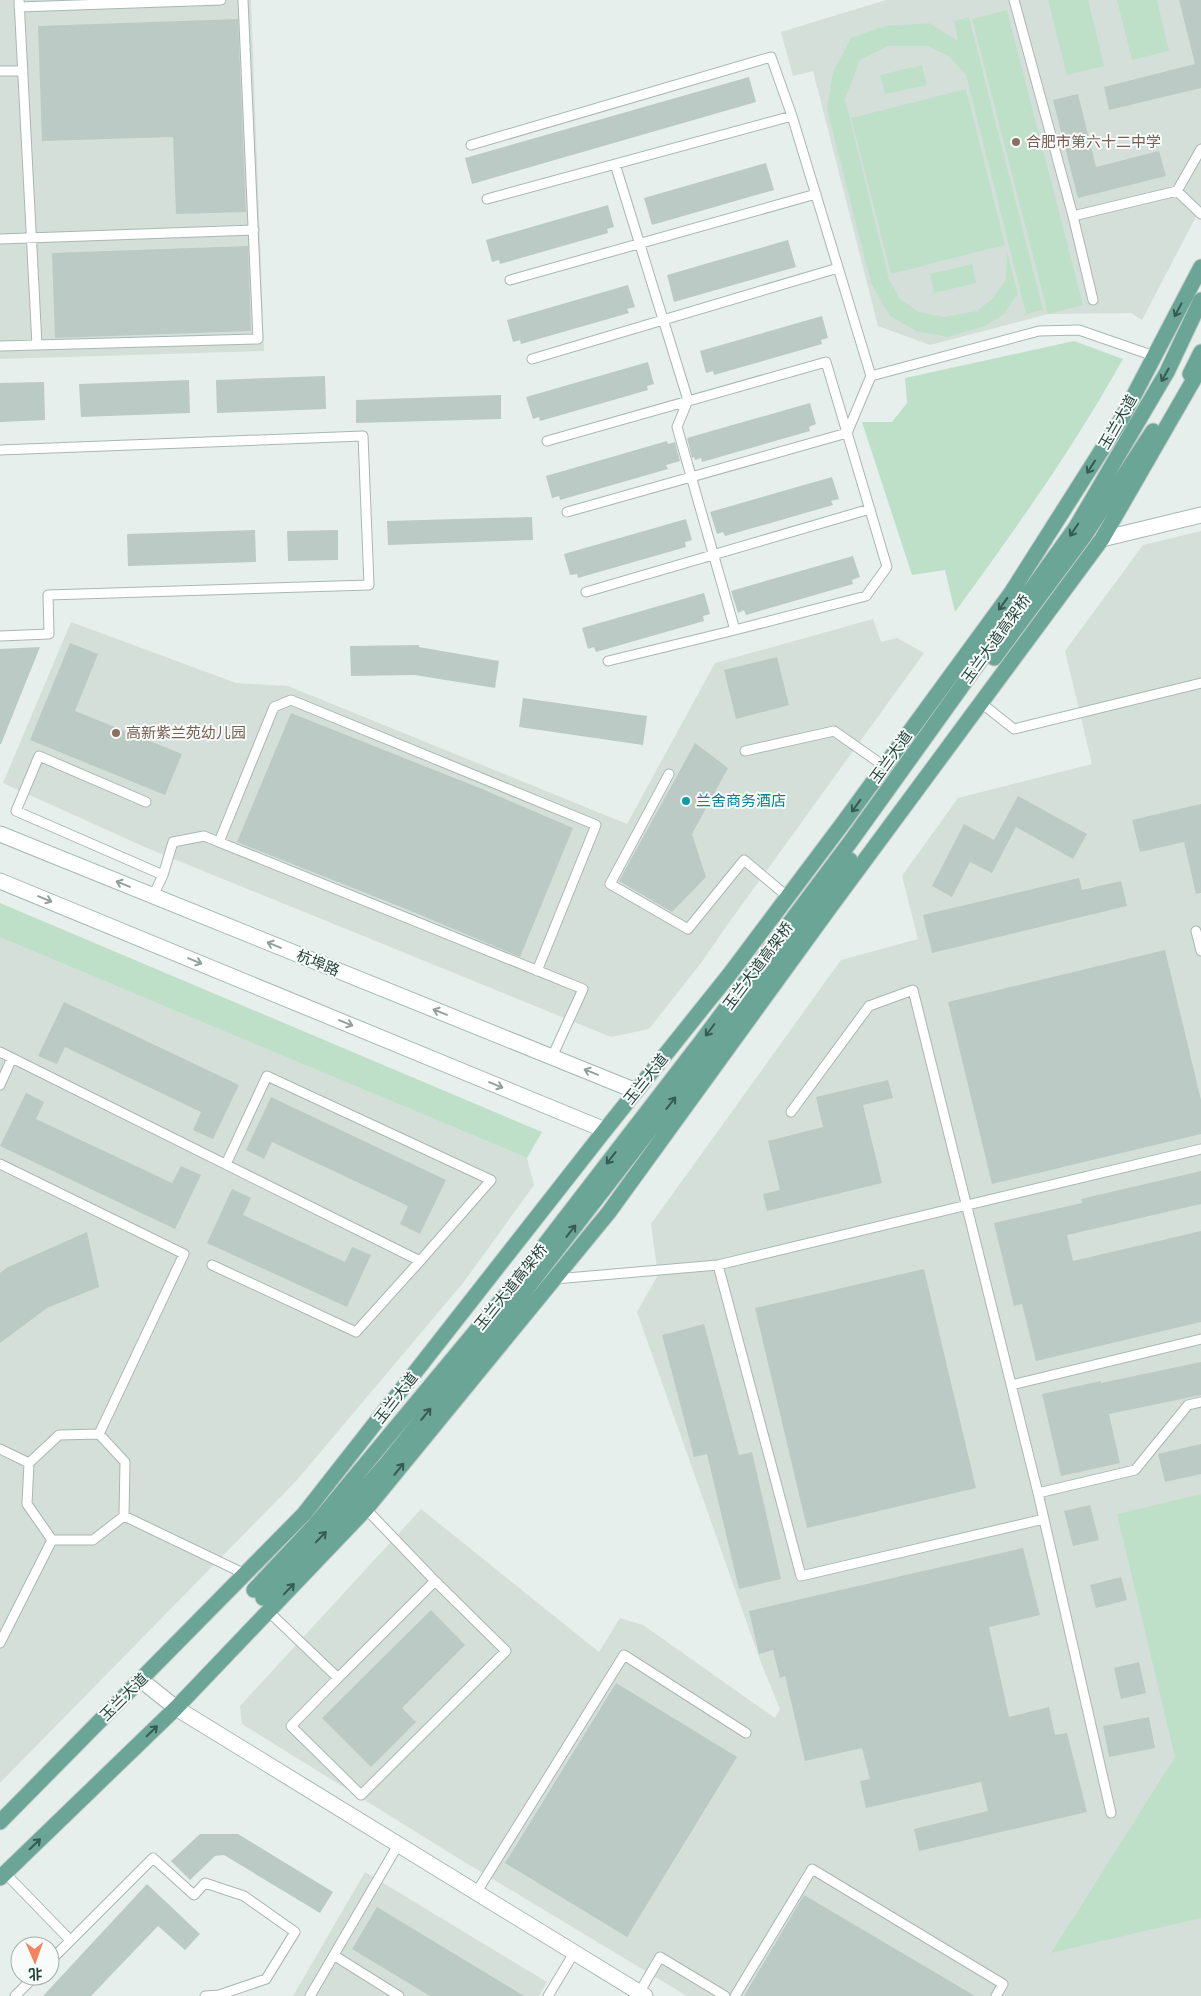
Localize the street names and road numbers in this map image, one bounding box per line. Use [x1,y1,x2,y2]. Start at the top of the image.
street label: 玉兰大道 [1095,392,1141,452]
street label: 玉兰大道高架桥 [958,591,1034,687]
street label: 玉兰大道 [866,727,916,787]
street label: 玉兰大道高架桥 [719,919,797,1013]
street label: 杭埠路 [294,946,342,980]
street label: 玉兰大道 [620,1050,672,1108]
street label: 玉兰大道高架桥 [471,1241,551,1333]
street label: 玉兰大道 [370,1369,422,1427]
street label: 玉兰大道 [96,1669,152,1725]

